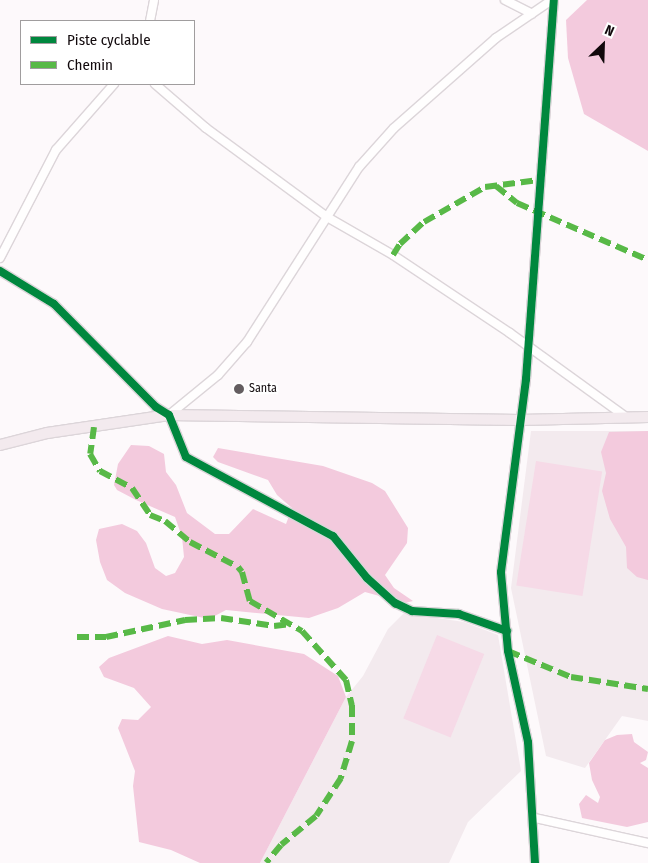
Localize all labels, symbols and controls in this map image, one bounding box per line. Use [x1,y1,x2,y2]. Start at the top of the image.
legend [20,20,195,85]
north arrow [578,20,628,70]
text: N [602,21,617,40]
text: Piste cyclable [67,31,151,49]
text: Chemin [67,56,113,74]
place label: Santa [249,382,277,396]
marker: Santa [233,383,245,395]

